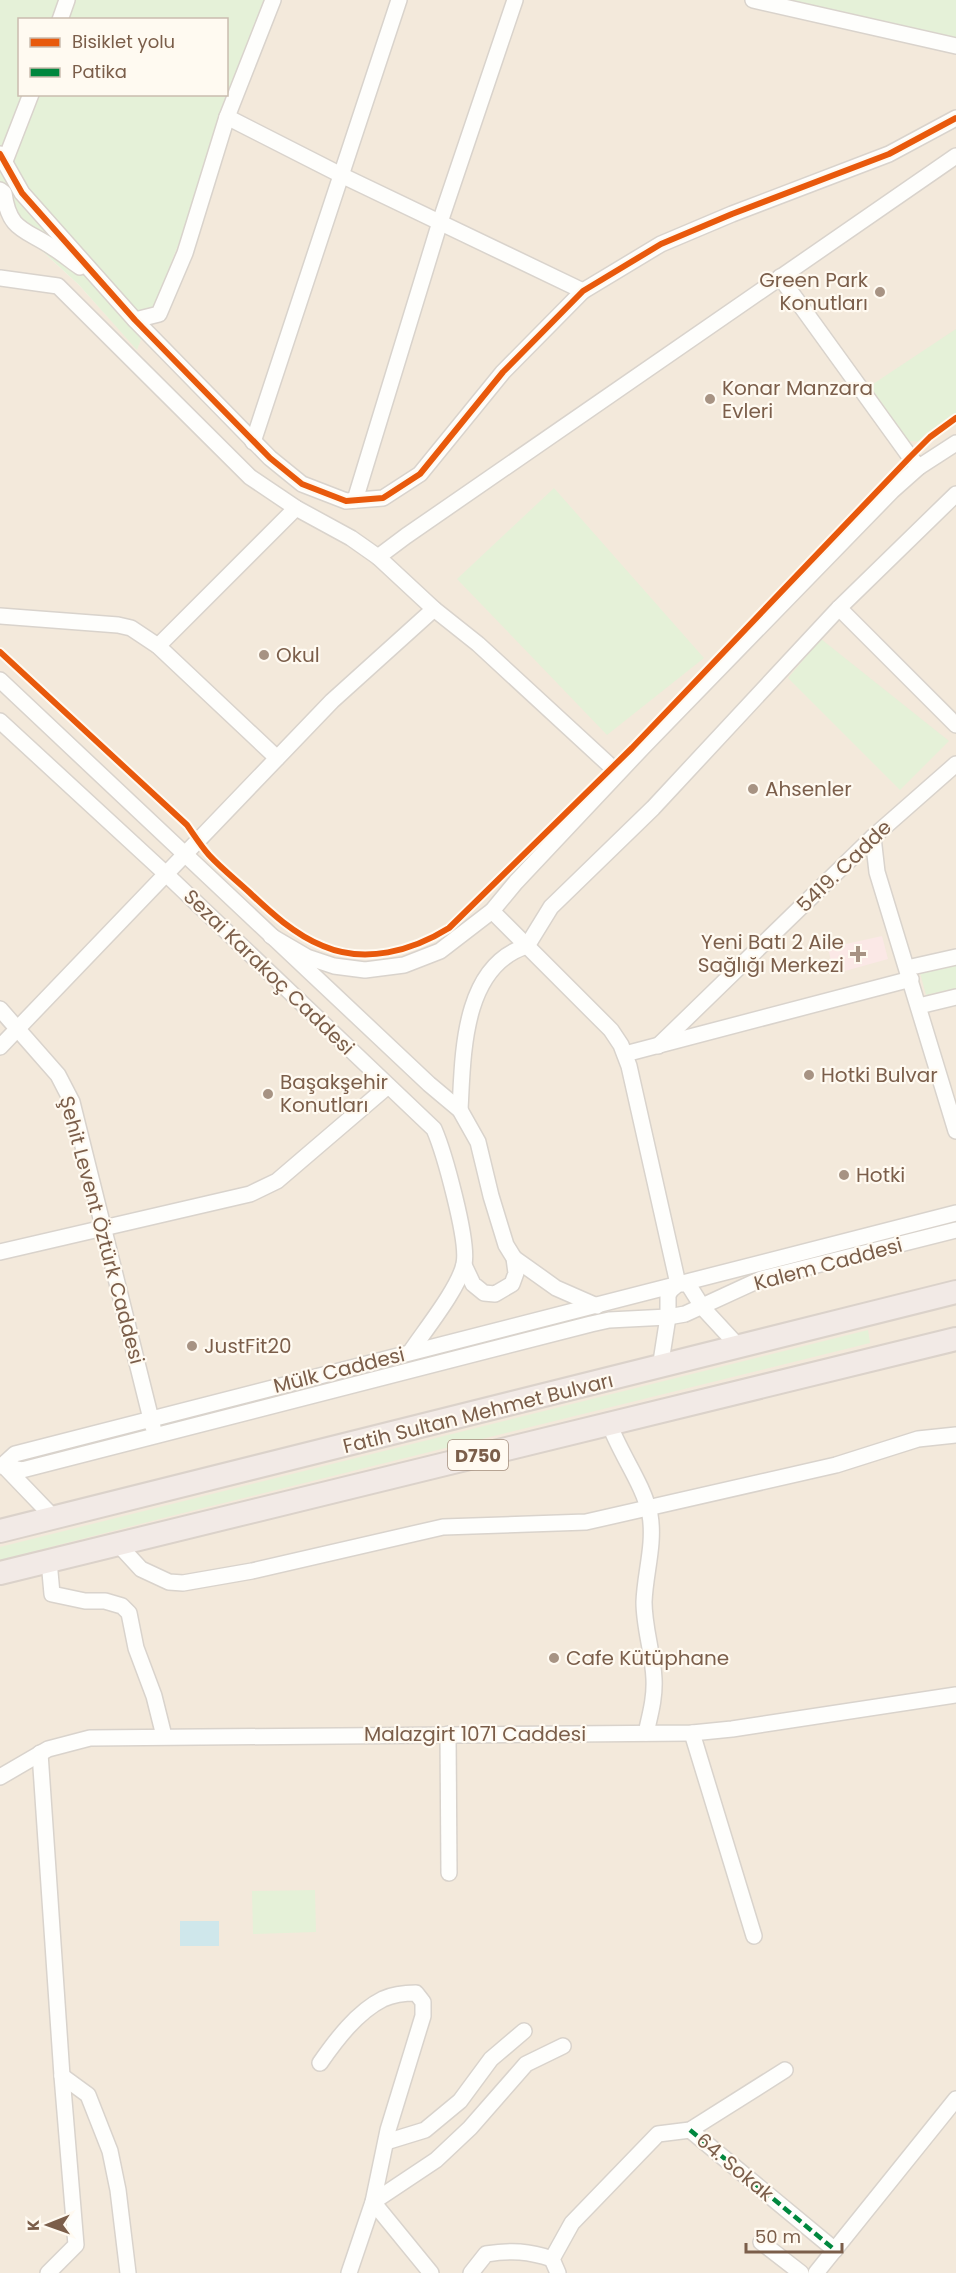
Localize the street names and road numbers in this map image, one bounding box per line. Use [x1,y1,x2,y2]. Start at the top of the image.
street label: 5419. Cadde [790,814,898,918]
street label: Sezai Karakoç Caddesi [177,883,361,1061]
street label: Şehit Levent Öztürk Caddesi [53,1093,151,1367]
street label: Kalem Caddesi [751,1231,905,1297]
street label: Mülk Caddesi [270,1340,408,1400]
street label: Fatih Sultan Mehmet Bulvarı [340,1366,616,1460]
road number: D750 [448,1440,508,1470]
street label: Malazgirt 1071 Caddesi [364,1720,586,1748]
street label: 64. Sokak [690,2126,780,2208]

